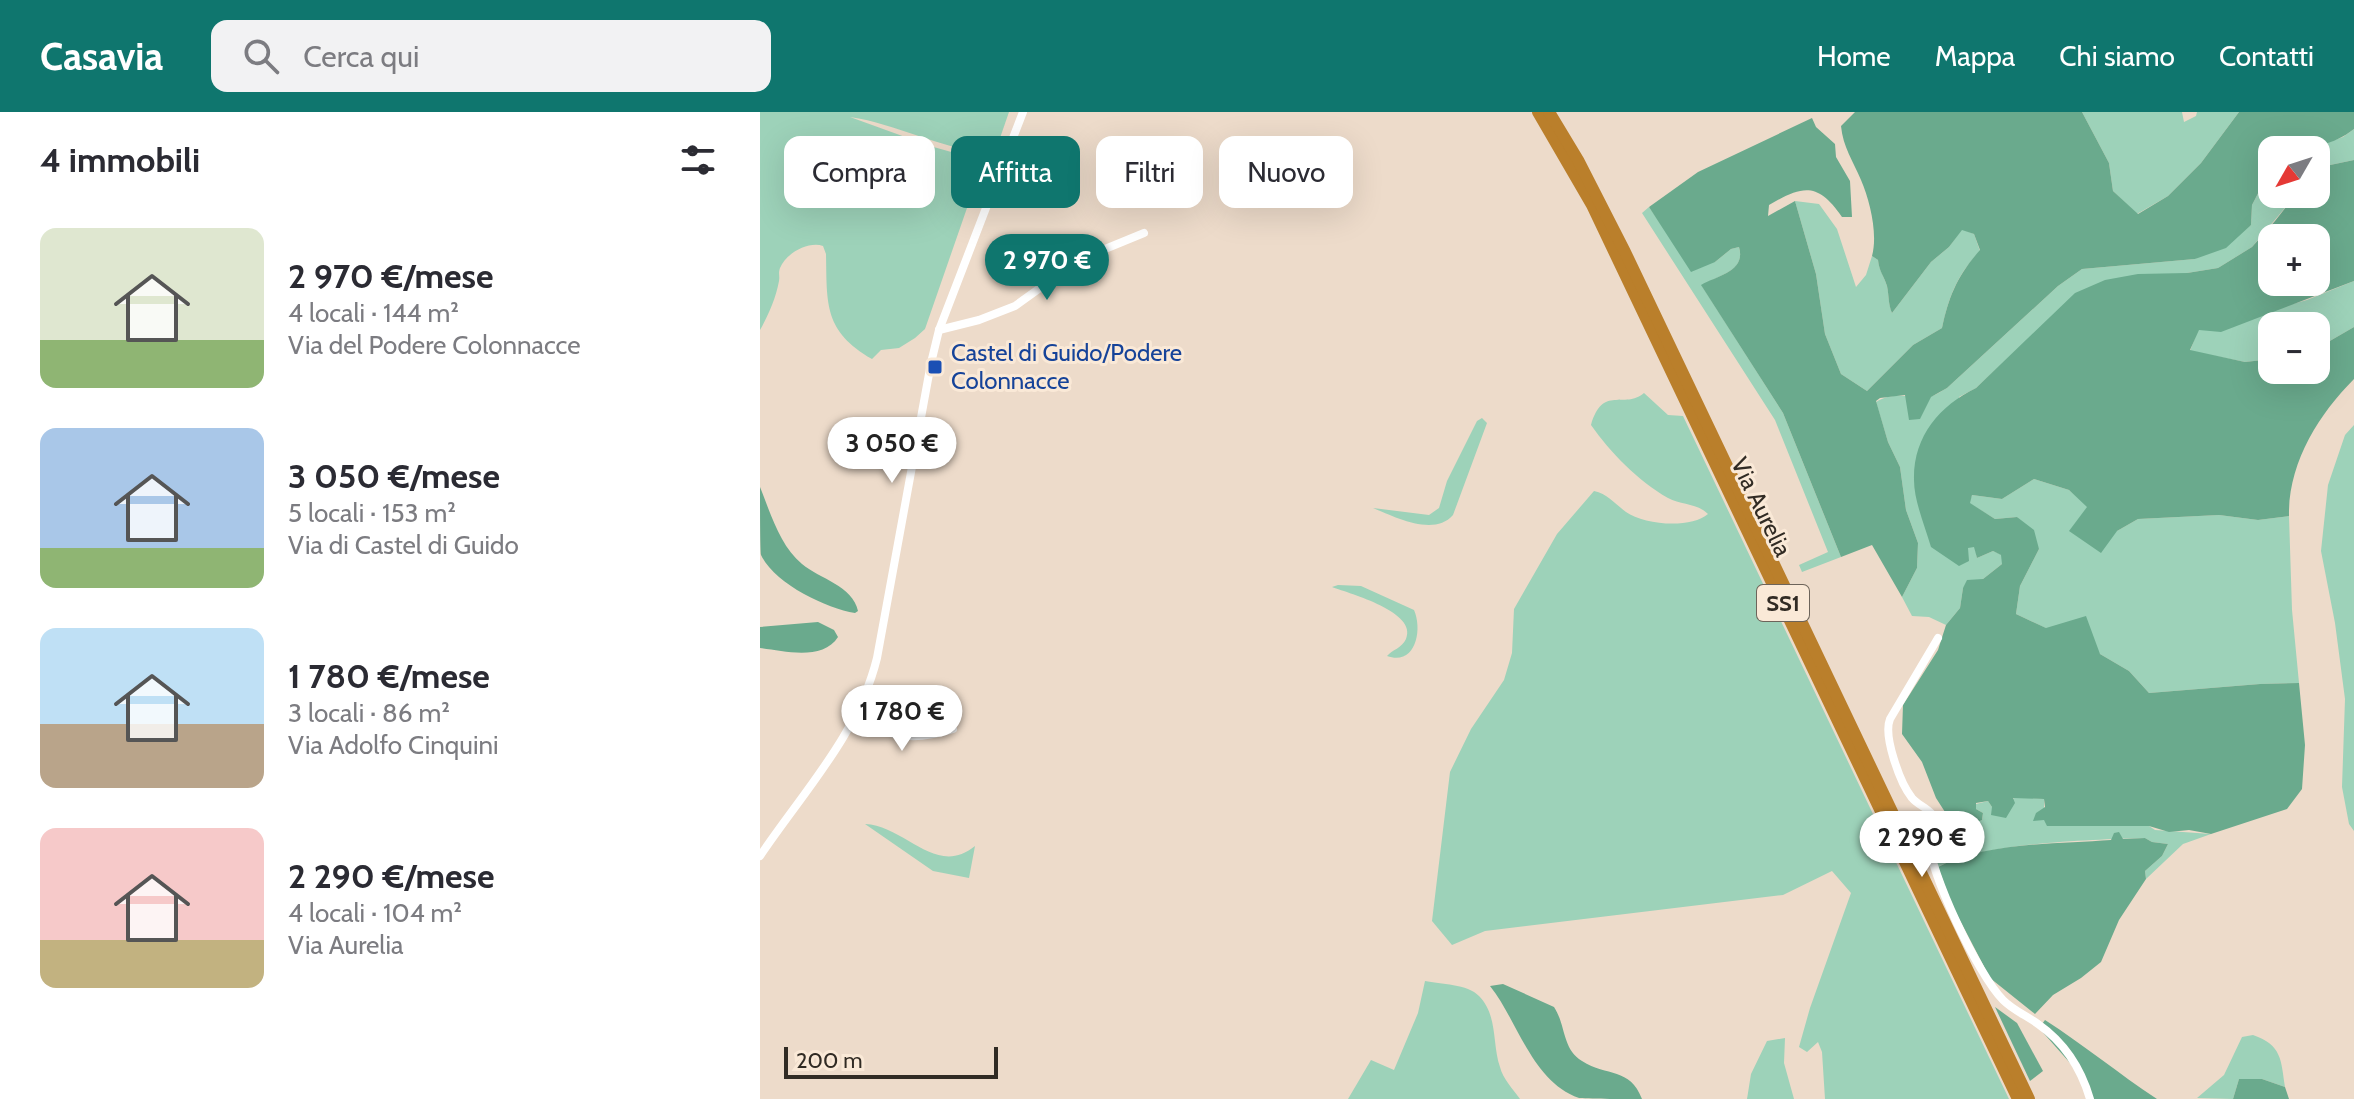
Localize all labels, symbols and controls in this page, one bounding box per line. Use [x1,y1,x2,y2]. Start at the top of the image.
search box [211,20,771,92]
text: Casavia [40,33,163,80]
icon: search [239,34,283,78]
text: Cerca qui [303,38,419,75]
text: Home [1817,39,1891,73]
text: Mappa [1935,39,2015,73]
text: Chi siamo [2059,39,2175,73]
text: Contatti [2219,39,2314,73]
chip: Compra [784,136,935,208]
chip: Affitta [951,136,1080,208]
chip: Filtri [1096,136,1203,208]
chip: Nuovo [1219,136,1353,208]
north arrow [2258,136,2330,208]
map controls [2258,136,2330,384]
icon: filters [676,138,720,182]
text: 4 immobili [40,139,200,181]
button: + [2258,224,2330,296]
pin: 2 970 € [973,234,1121,302]
text: 2 970 € [1003,244,1091,276]
text: 2 970 €/mese [288,255,494,297]
icon: home [104,260,200,356]
text: 4 locali · 144 m² [288,297,459,329]
button: − [2258,312,2330,384]
text: Via del Podere Colonnacce [288,329,581,361]
place label: Castel di Guido/Podere Colonnacce [951,338,1182,395]
marker: Castel di Guido/Podere Colonnacce [926,358,944,376]
pin: 3 050 € [818,417,966,485]
text: 3 050 € [845,427,939,459]
street label: Via Aurelia [1725,453,1798,561]
text: 3 050 €/mese [288,455,500,497]
icon: home [104,460,200,556]
text: 5 locali · 153 m² [288,497,456,529]
text: Via di Castel di Guido [288,529,519,561]
road number: SS1 [1757,585,1809,621]
text: 1 780 €/mese [288,655,490,697]
icon: home [104,660,200,756]
pin: 1 780 € [828,685,976,753]
text: 1 780 € [859,695,945,727]
text: 3 locali · 86 m² [288,697,450,729]
text: Via Adolfo Cinquini [288,729,498,761]
pin: 2 290 € [1848,811,1996,879]
text: 2 290 € [1878,821,1966,853]
text: 2 290 €/mese [288,855,494,897]
icon: home [104,860,200,956]
text: 4 locali · 104 m² [288,897,462,929]
text: Via Aurelia [288,929,404,961]
scale bar [784,1043,998,1079]
text: 200 m [796,1047,862,1074]

